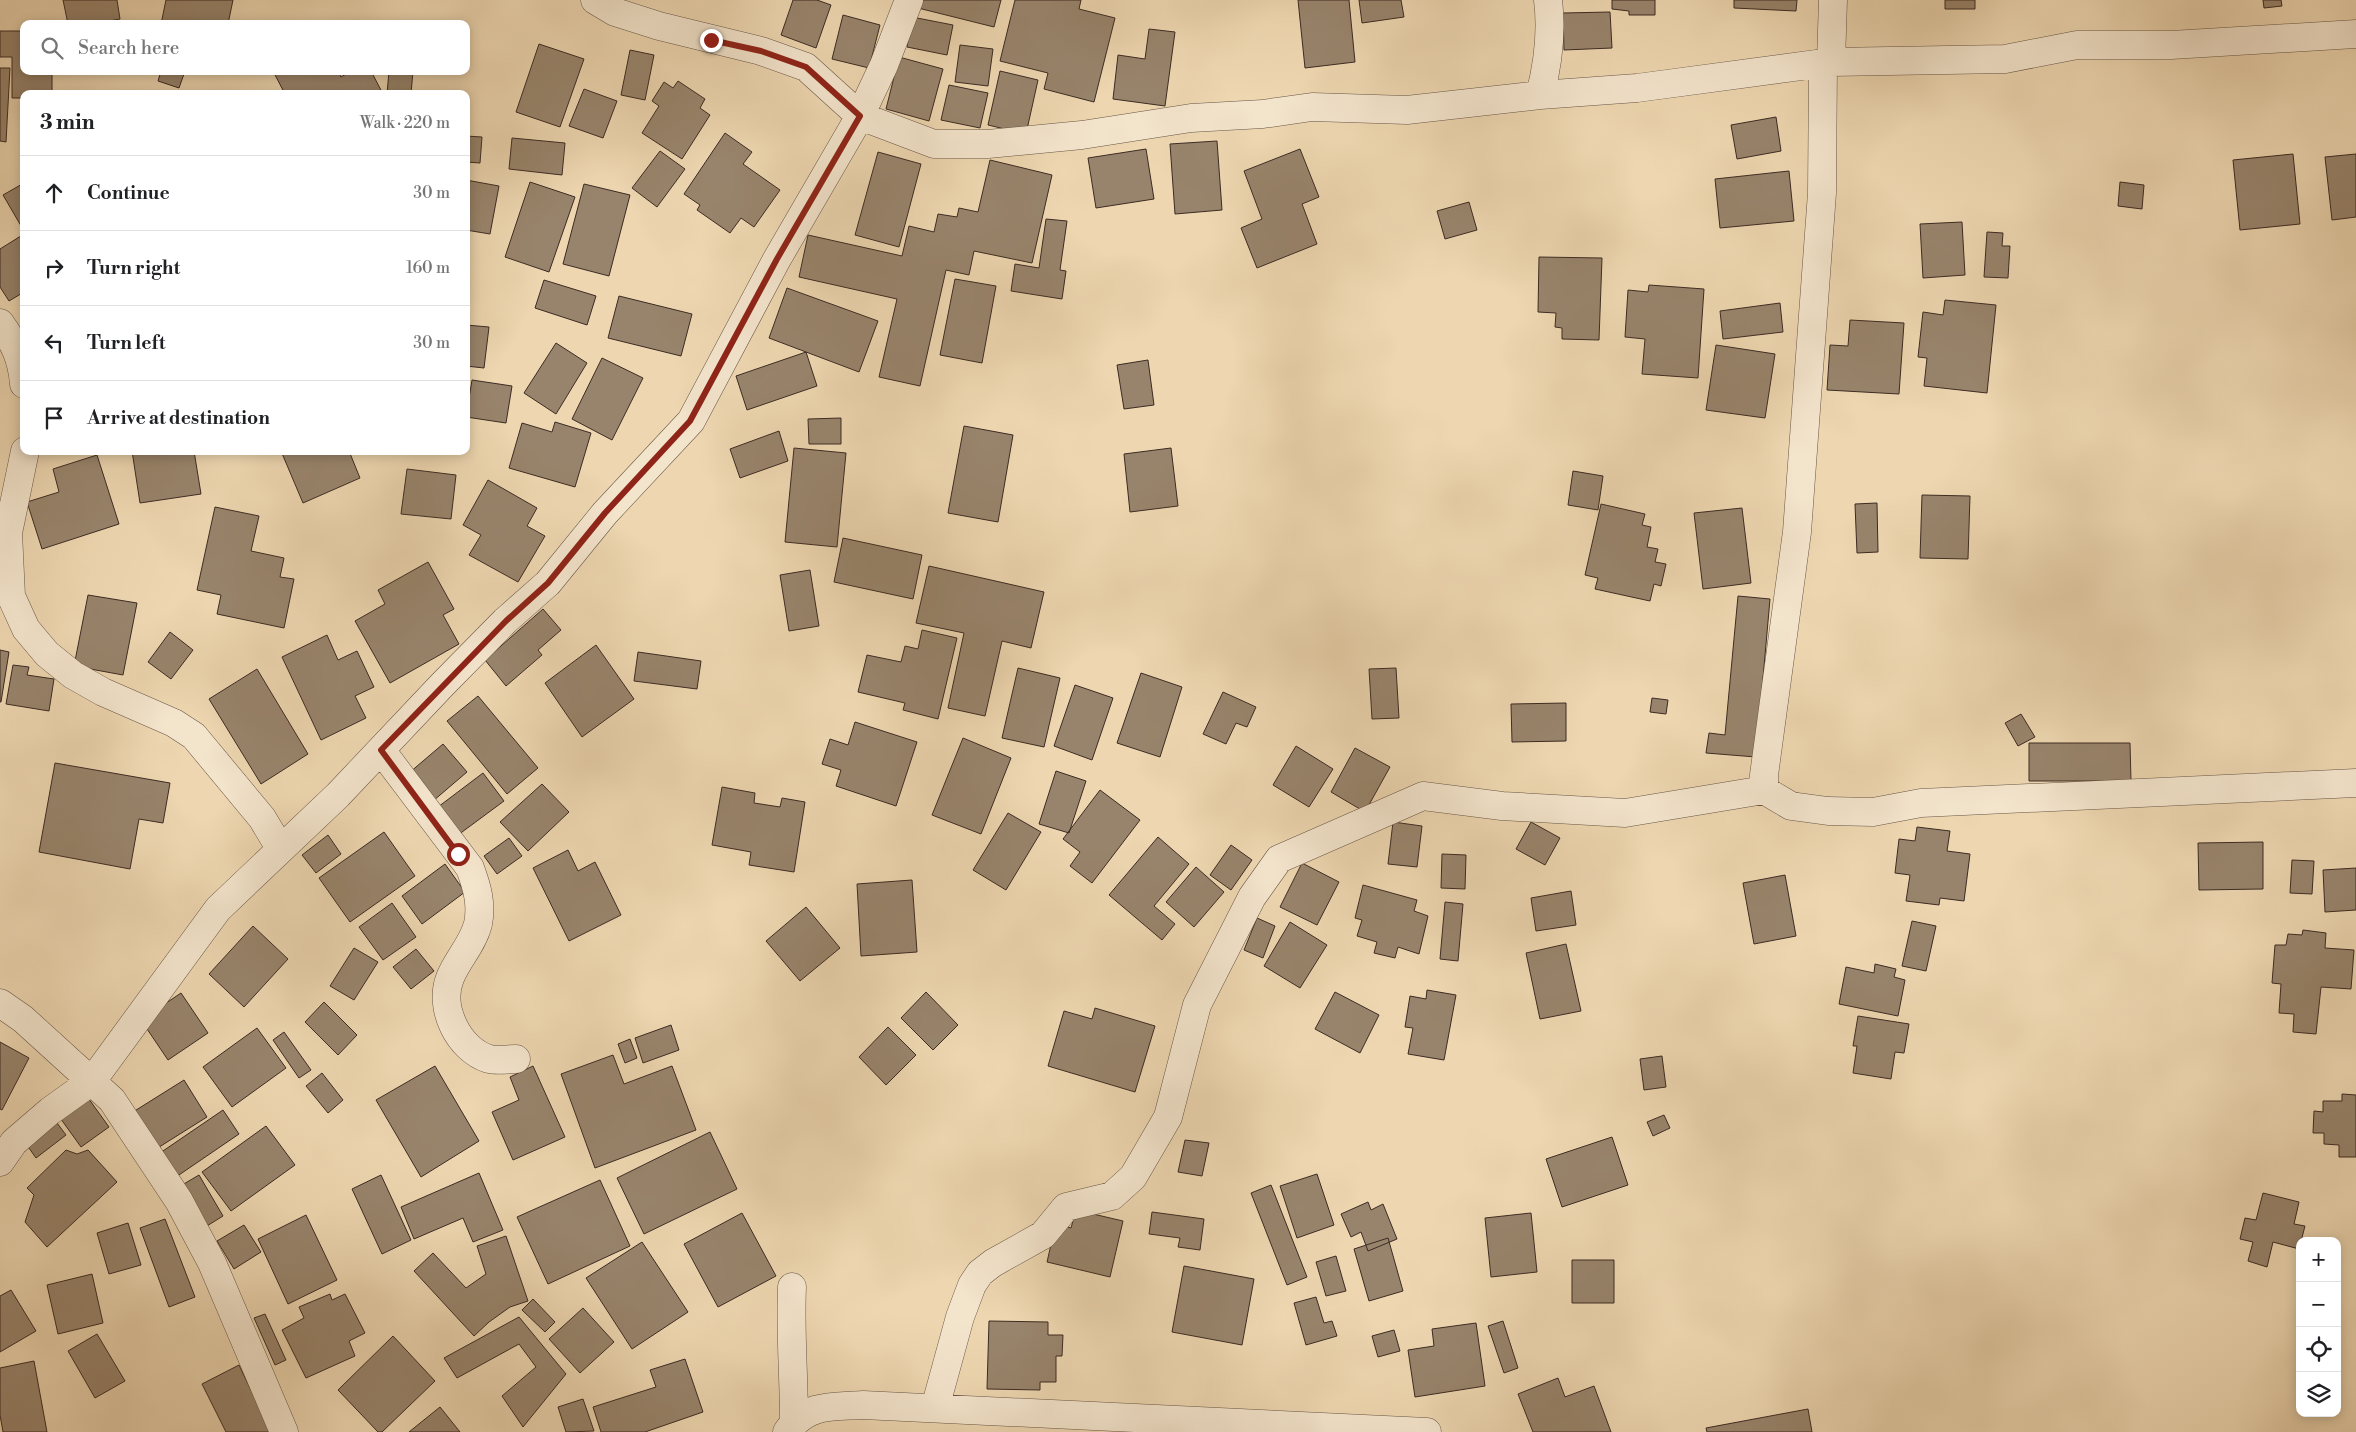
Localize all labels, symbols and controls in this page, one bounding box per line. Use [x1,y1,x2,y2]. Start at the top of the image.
search box [20,20,470,75]
route end [700,29,723,52]
icon: search [38,34,66,62]
text: Search here [78,36,179,60]
text: 3 min [40,110,95,136]
text: Walk · 220 m [360,113,450,133]
icon: ahead [40,179,68,207]
text: Continue [87,181,170,205]
text: 30 m [413,183,450,203]
icon: right [40,254,68,282]
text: Turn right [87,256,180,280]
text: 160 m [406,258,450,278]
icon: left [40,329,68,357]
text: Turn left [87,331,166,355]
text: 30 m [413,333,450,353]
icon: arrive [40,404,68,432]
text: Arrive at destination [87,406,270,430]
route start [447,843,470,866]
map controls [2296,1237,2341,1417]
button: + [2296,1237,2341,1282]
button: − [2296,1282,2341,1327]
button: locate [2296,1327,2341,1372]
button: layers [2296,1372,2341,1417]

